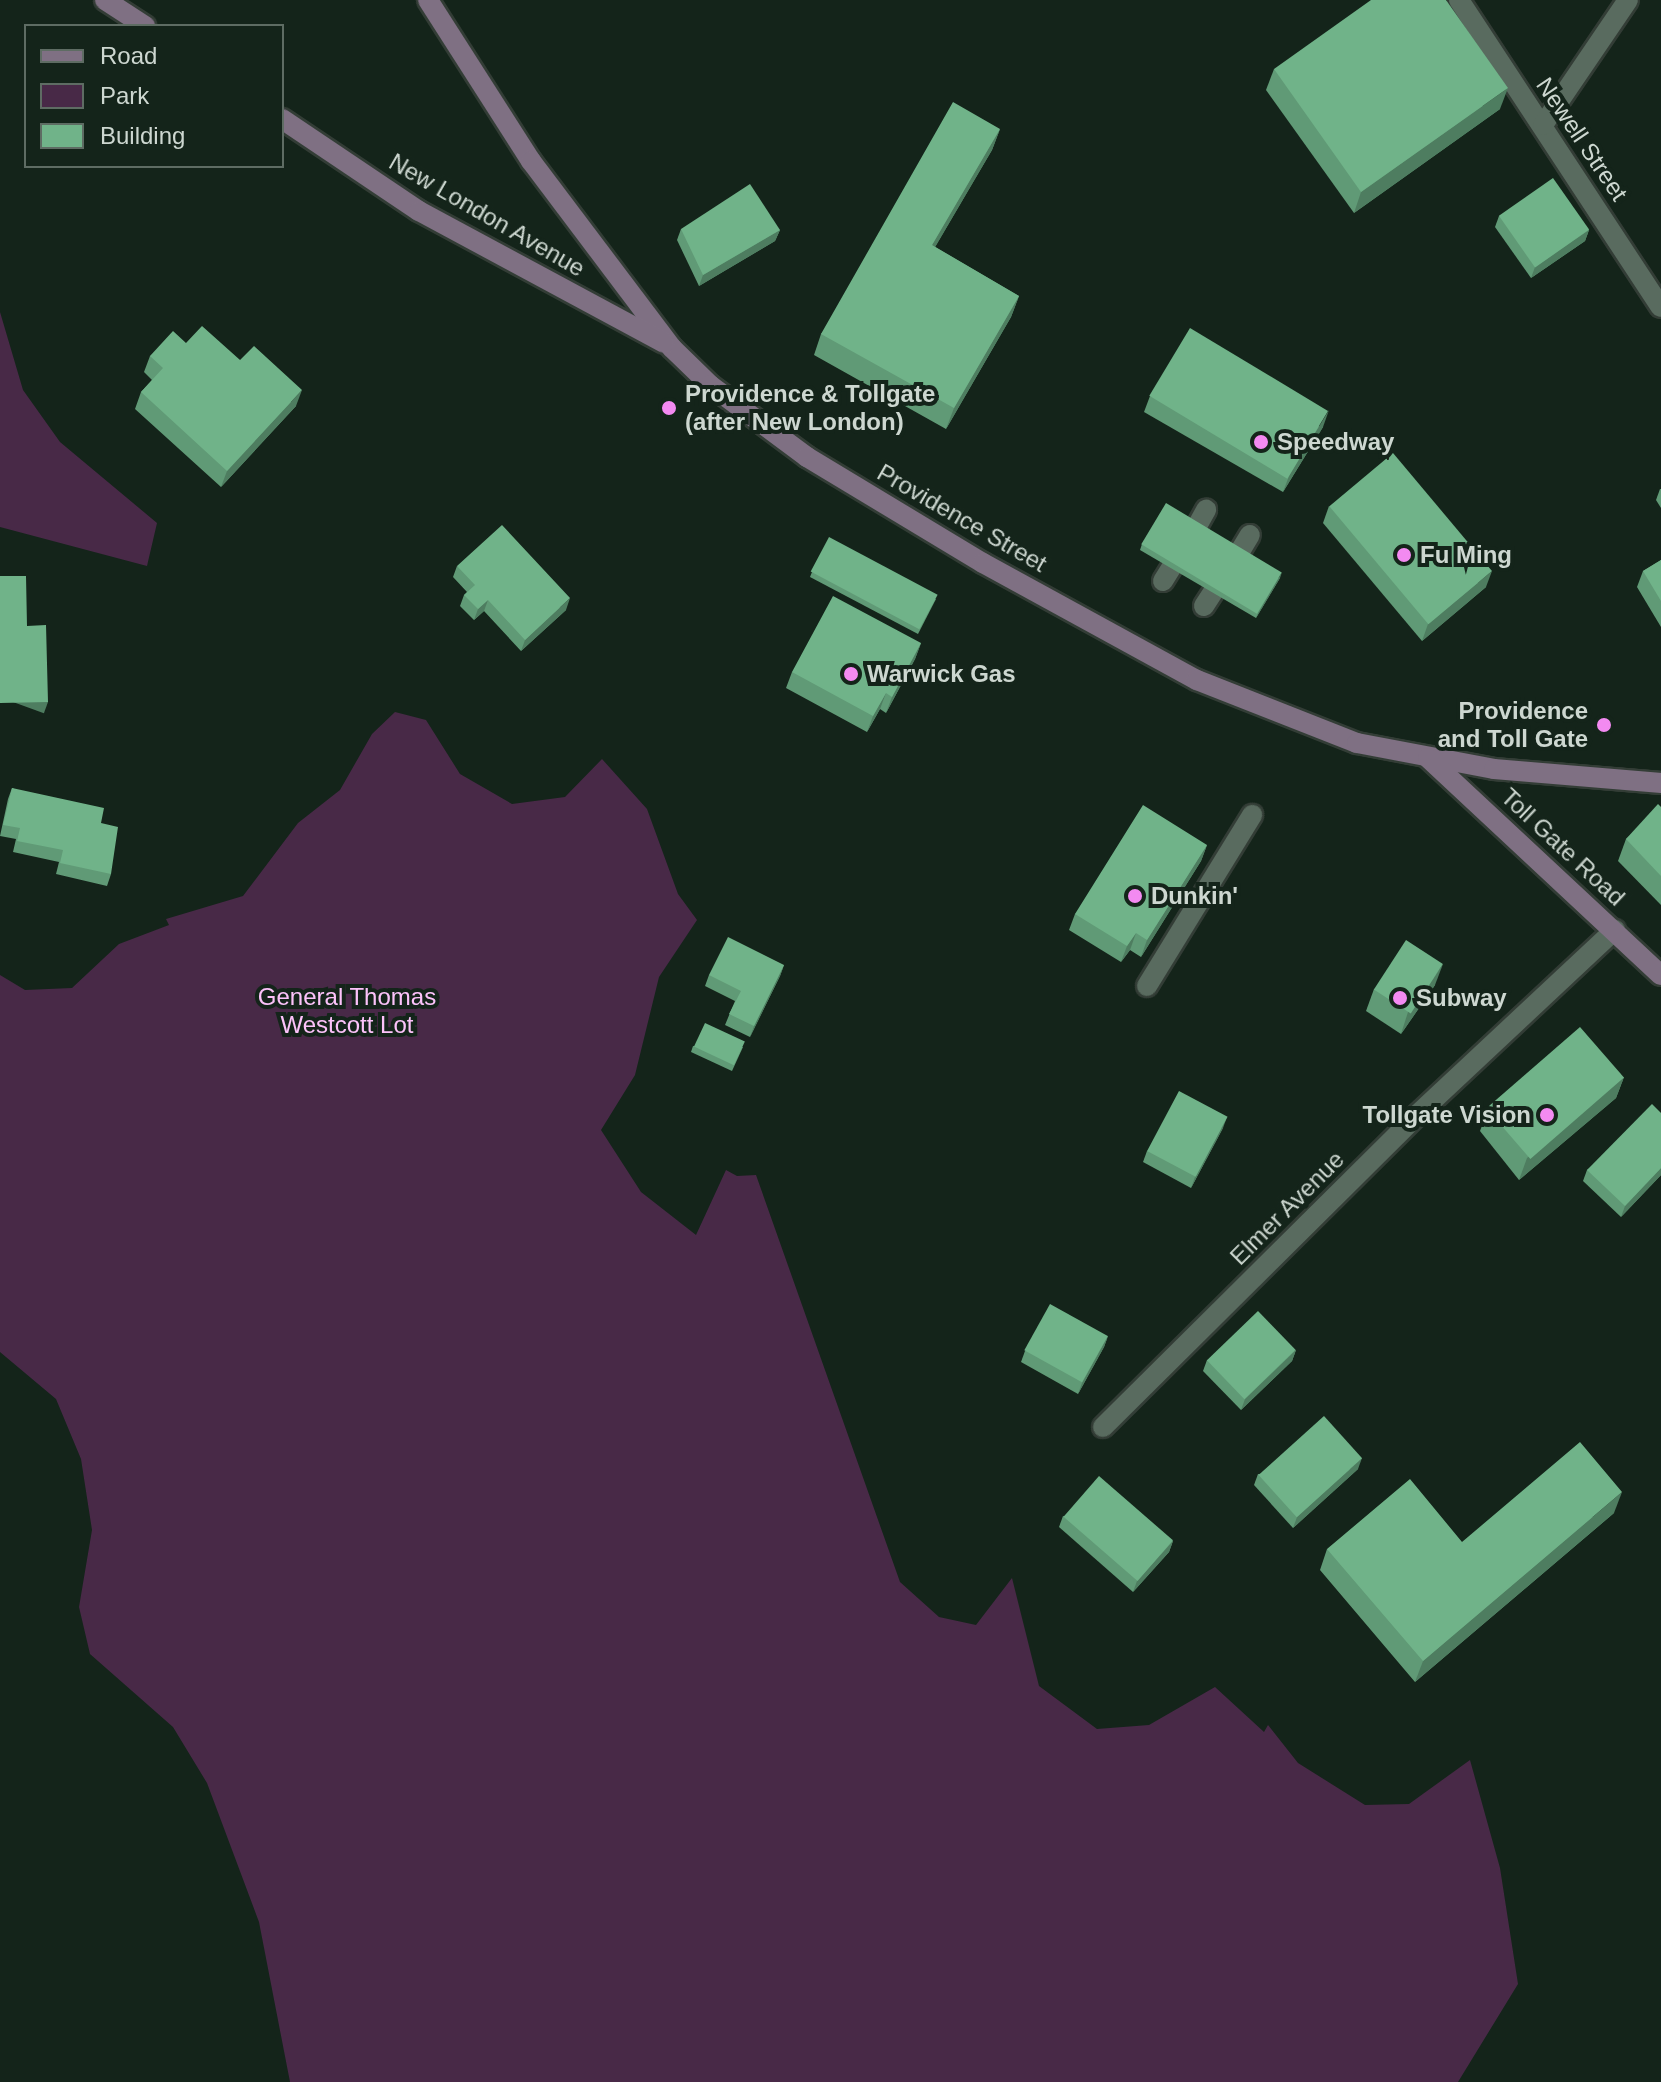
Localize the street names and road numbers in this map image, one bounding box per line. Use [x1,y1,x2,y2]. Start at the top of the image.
street label: Newell Street [1530,72,1634,206]
street label: New London Avenue [383,147,591,283]
street label: Providence Street [872,458,1052,578]
street label: Toll Gate Road [1495,782,1631,912]
street label: Elmer Avenue [1224,1145,1350,1271]

